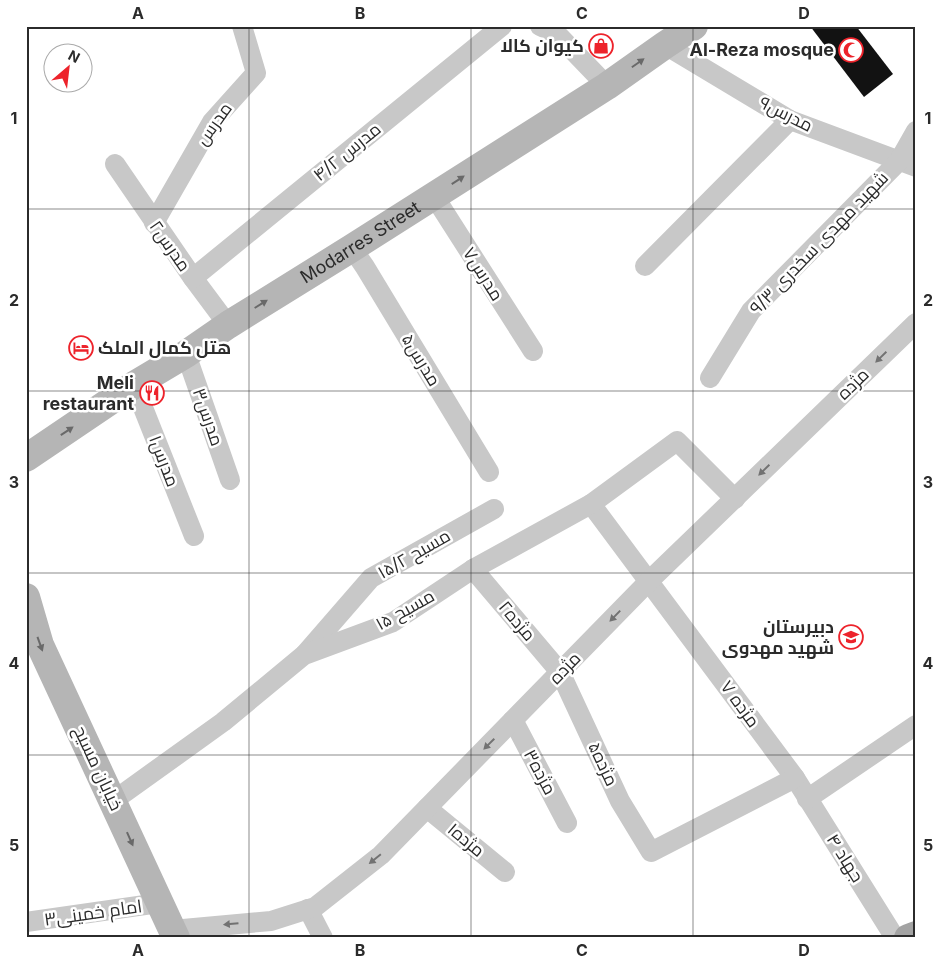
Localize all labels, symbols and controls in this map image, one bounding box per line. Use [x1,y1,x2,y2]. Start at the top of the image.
text: A [132,3,144,23]
text: B [355,3,365,23]
text: C [576,3,588,23]
text: D [798,3,810,23]
shop icon: کیوان کالا [588,33,614,59]
place label: کیوان کالا [501,35,584,57]
mosque icon: Al-Reza mosque [838,37,864,63]
place label: Al-Reza mosque [689,39,834,60]
north arrow [42,42,92,92]
text: N [66,46,83,66]
one-way arrow [632,58,645,68]
street label: مدرس۹ [756,91,816,137]
street label: مدرس [191,98,237,150]
text: 1 [11,108,17,128]
text: 1 [925,108,931,128]
street label: مدرس ۴/۲ [309,118,385,186]
street label: شهید مهدی سخدری ۹/۳ [745,167,893,319]
one-way arrow [451,176,465,185]
street label: Modarres Street [296,196,424,287]
street label: مدرس۲ [145,216,195,276]
street label: مدرس۷ [458,243,508,305]
text: 2 [9,290,19,310]
text: 2 [923,290,933,310]
one-way arrow [255,300,268,309]
street label: مدرس۵ [397,330,445,390]
hotel icon: هتل کمال الملک [68,335,94,361]
place label: هتل کمال الملک [98,337,231,359]
one-way arrow [875,351,887,363]
street label: مژده [832,364,874,404]
place label: Meli restaurant [43,372,134,414]
restaurant icon: Meli restaurant [139,380,165,406]
street label: مدرس۳ [188,385,228,449]
one-way arrow [60,426,73,436]
street label: مدرس۱ [144,432,184,490]
one-way arrow [758,464,770,476]
text: 3 [9,472,19,492]
text: 3 [923,472,933,492]
street label: مسیح ۱۵/۲ [374,524,455,584]
street label: مسیح ۱۵ [372,585,439,636]
street label: مژده۲ [494,596,540,646]
one-way arrow [609,610,621,622]
place label: دبیرستان شهید مهدوی [722,616,834,659]
school or university icon: دبیرستان شهید مهدوی [838,624,864,650]
one-way arrow [37,636,44,651]
street label: مژده [545,647,585,689]
text: 4 [9,653,20,673]
text: 4 [923,653,934,673]
street label: مژده ۷ [716,676,764,732]
street label: خیابان مسیح [68,722,127,814]
one-way arrow [484,738,496,750]
street label: مژده۵ [583,739,623,789]
street label: مژده۳ [519,745,561,799]
street label: مژده۱ [443,818,489,862]
street label: جهاد ۴ [822,830,868,886]
one-way arrow [127,832,135,846]
text: 5 [9,835,19,855]
text: 5 [923,835,933,855]
one-way arrow [369,854,382,865]
street label: امام خمینی۳ [43,895,144,932]
one-way arrow [223,921,239,929]
text: A [132,940,144,960]
text: B [355,940,365,960]
text: C [576,940,588,960]
text: D [798,940,810,960]

